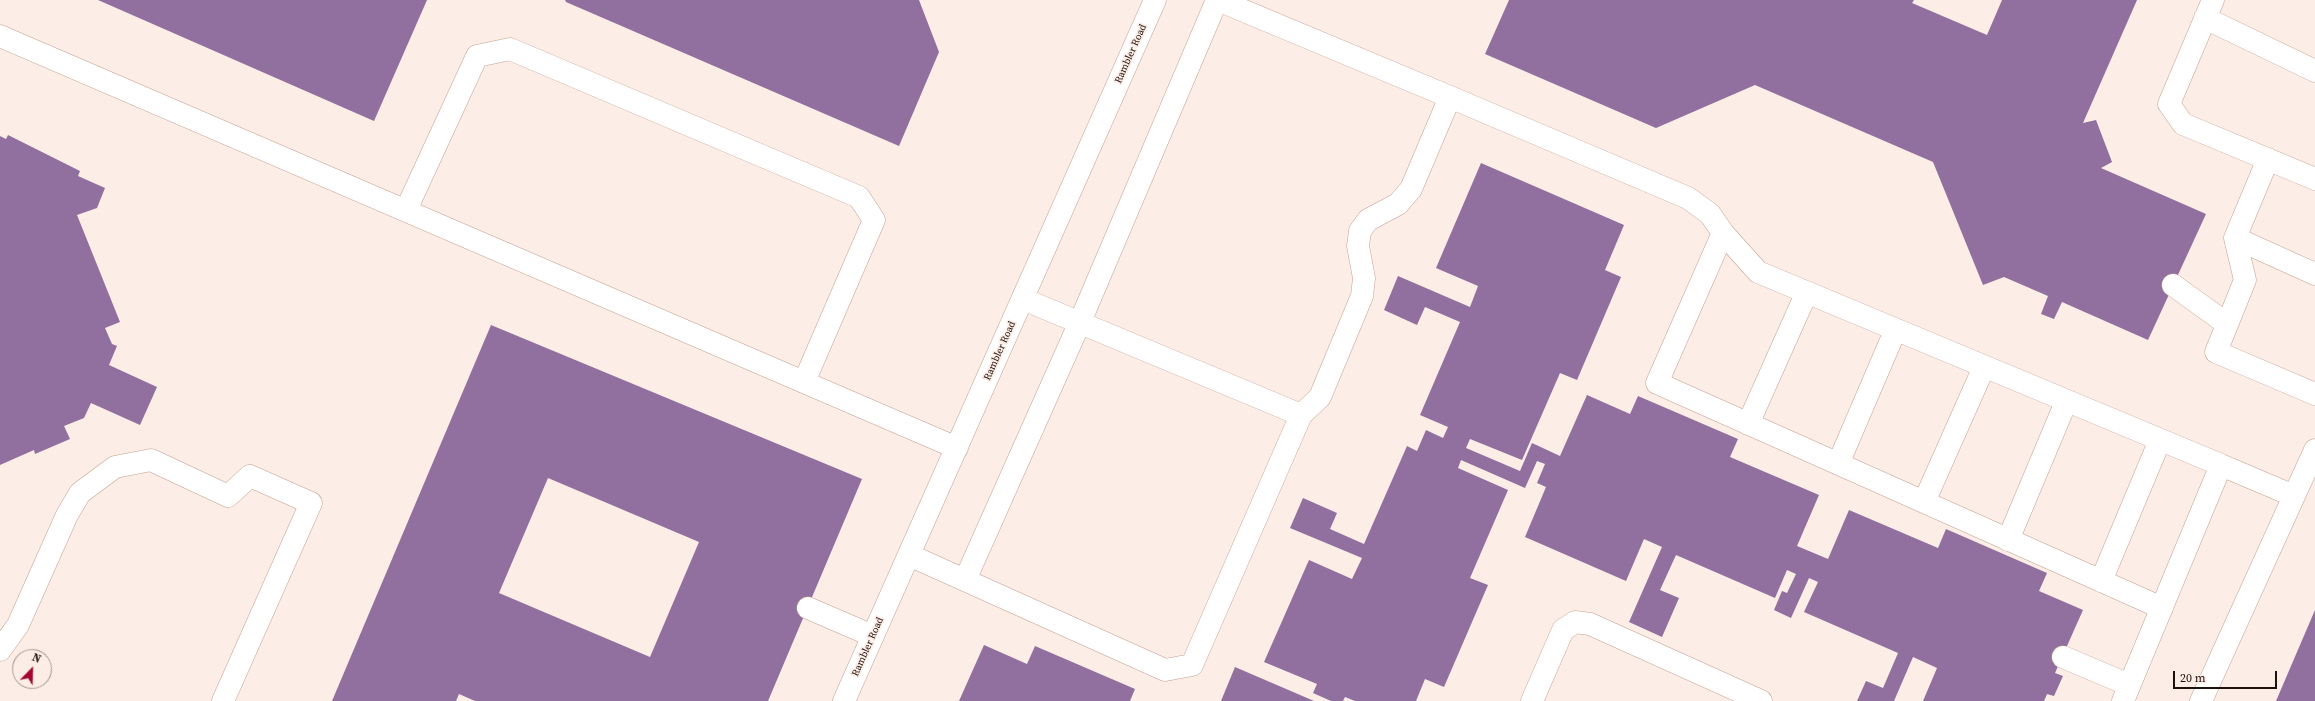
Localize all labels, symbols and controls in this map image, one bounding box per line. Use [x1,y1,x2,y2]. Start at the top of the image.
street label: Rambler Road [1113,23,1149,85]
street label: Rambler Road [982,320,1018,382]
street label: Rambler Road [850,616,886,678]
north arrow [12,649,52,689]
text: N [30,650,43,667]
scale bar [2175,663,2279,689]
text: 20 m [2180,670,2206,686]

